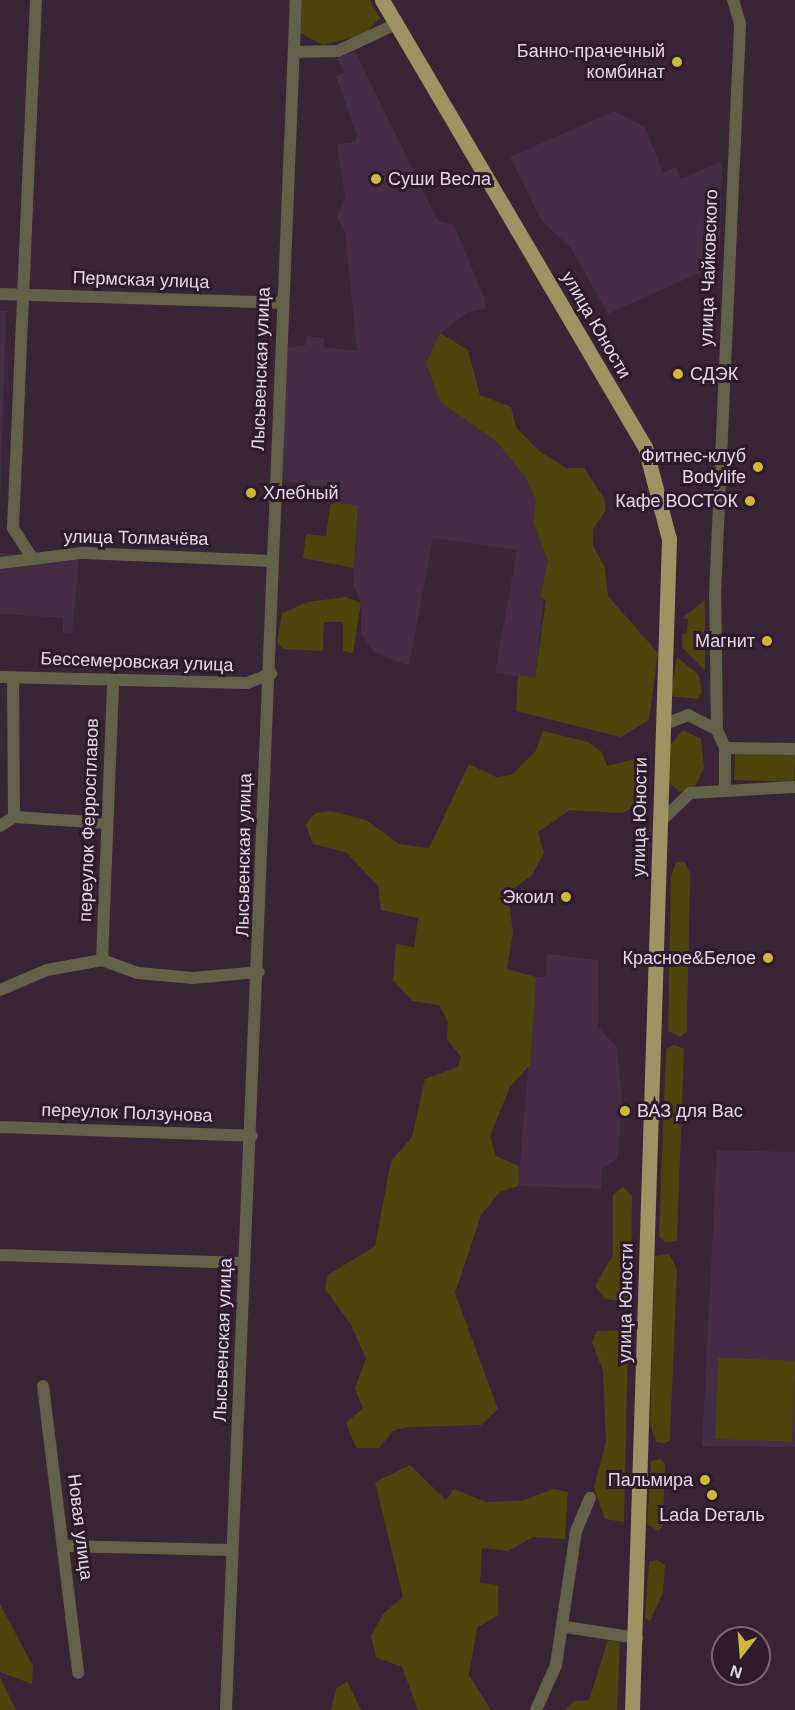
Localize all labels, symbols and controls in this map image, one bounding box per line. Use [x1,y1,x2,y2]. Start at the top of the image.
place label: Банно-прачечный комбинат [517,41,665,84]
marker: Банно-прачечный комбинат [670,55,684,69]
place label: Суши Весла [388,168,491,190]
marker: Суши Весла [369,172,383,186]
street label: улица Чайковского [695,189,723,347]
street label: Пермская улица [72,267,210,293]
street label: улица Юности [557,268,635,382]
street label: Лысьвенская улица [247,287,275,451]
place label: СДЭК [690,363,738,385]
marker: СДЭК [671,367,685,381]
place label: Фитнес-клуб Bodylife [641,446,746,488]
marker: Фитнес-клуб Bodylife [751,460,765,474]
place label: Хлебный [263,482,339,504]
marker: Хлебный [244,486,258,500]
place label: Кафе ВОСТОК [615,490,738,512]
marker: Кафе ВОСТОК [743,494,757,508]
street label: улица Толмачёва [63,526,209,550]
place label: Магнит [695,630,755,652]
marker: Магнит [760,634,774,648]
street label: Бессемеровская улица [40,648,234,676]
street label: переулок Ферросплавов [75,718,103,922]
street label: улица Юности [628,757,652,877]
street label: Лысьвенская улица [232,773,256,937]
place label: Экоил [502,886,554,908]
marker: Экоил [559,890,573,904]
place label: Красное&Белое [623,947,756,969]
marker: Красное&Белое [761,951,775,965]
street label: переулок Ползунова [41,1099,213,1127]
place label: ВАЗ для Вас [637,1100,743,1122]
marker: ВАЗ для Вас [618,1104,632,1118]
street label: улица Юности [614,1243,638,1363]
street label: Лысьвенская улица [209,1258,237,1422]
place label: Пальмира [608,1469,693,1491]
street label: Новая улица [63,1473,97,1581]
marker: Пальмира [698,1473,712,1487]
marker: Lada Dеталь [705,1488,719,1502]
place label: Lada Dеталь [659,1504,765,1526]
north arrow [711,1626,771,1686]
text: N [728,1662,744,1682]

